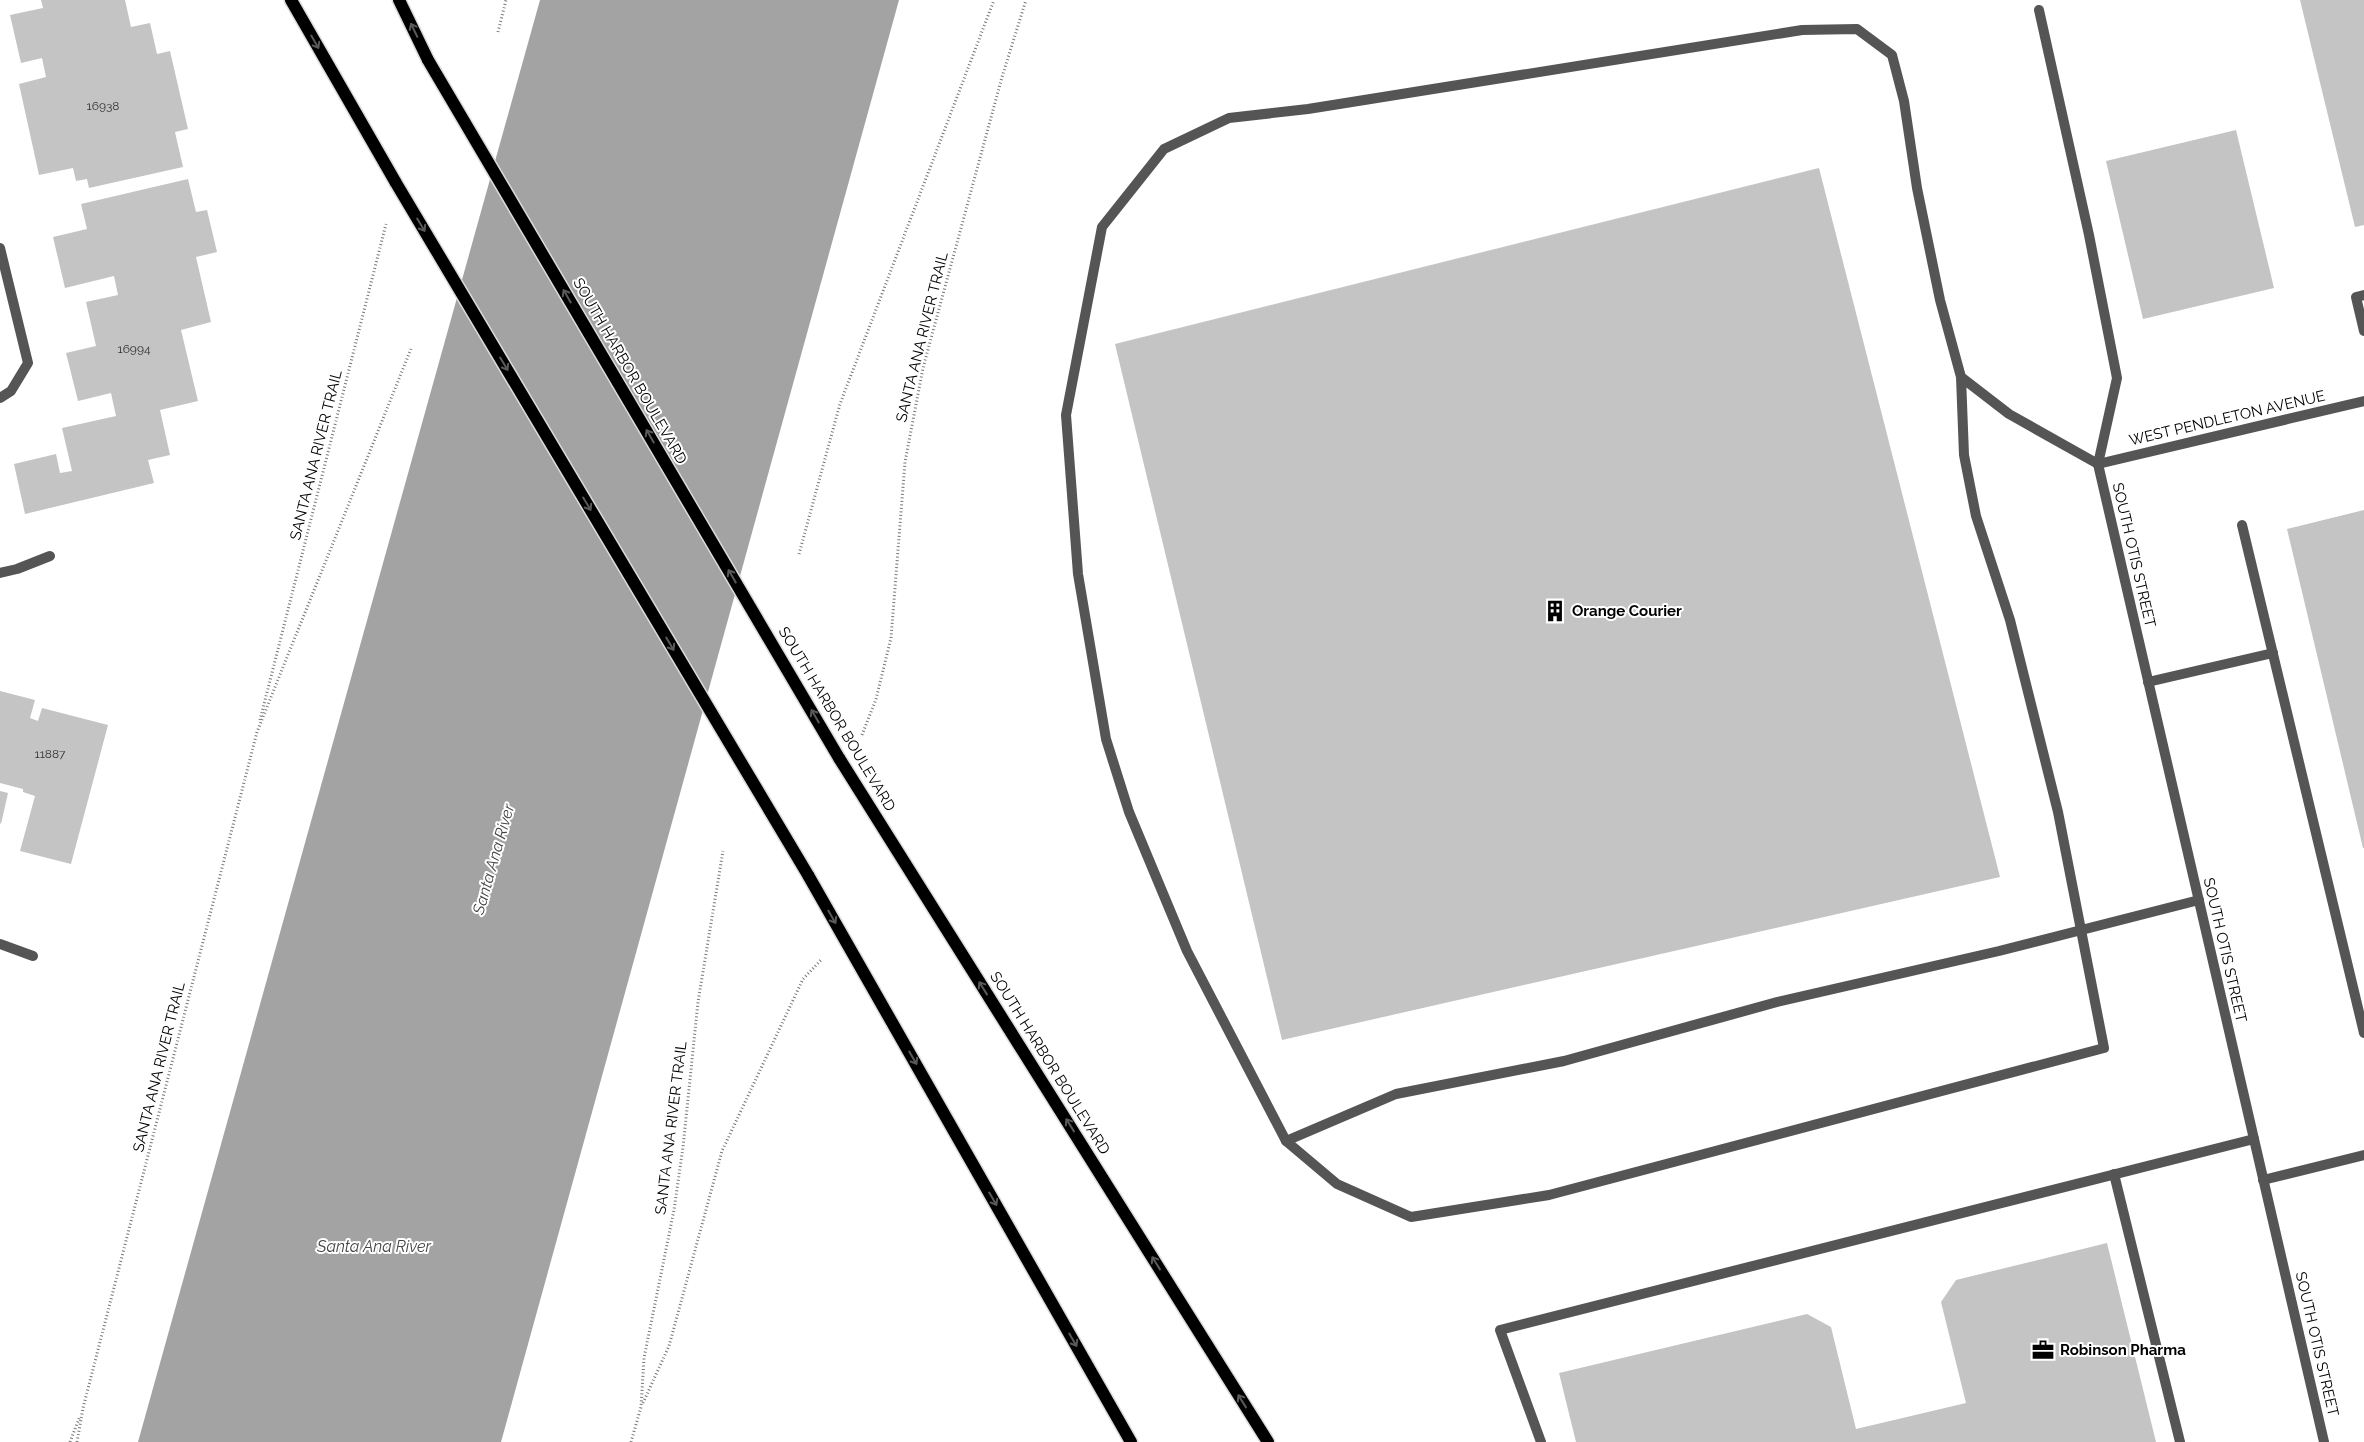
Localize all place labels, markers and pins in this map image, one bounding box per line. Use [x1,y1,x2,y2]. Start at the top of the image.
building icon: Orange Courier [1542,598,1568,624]
place label: Orange Courier [1572,602,1682,620]
office icon: Robinson Pharma [2030,1337,2056,1363]
place label: Robinson Pharma [2060,1341,2186,1359]

